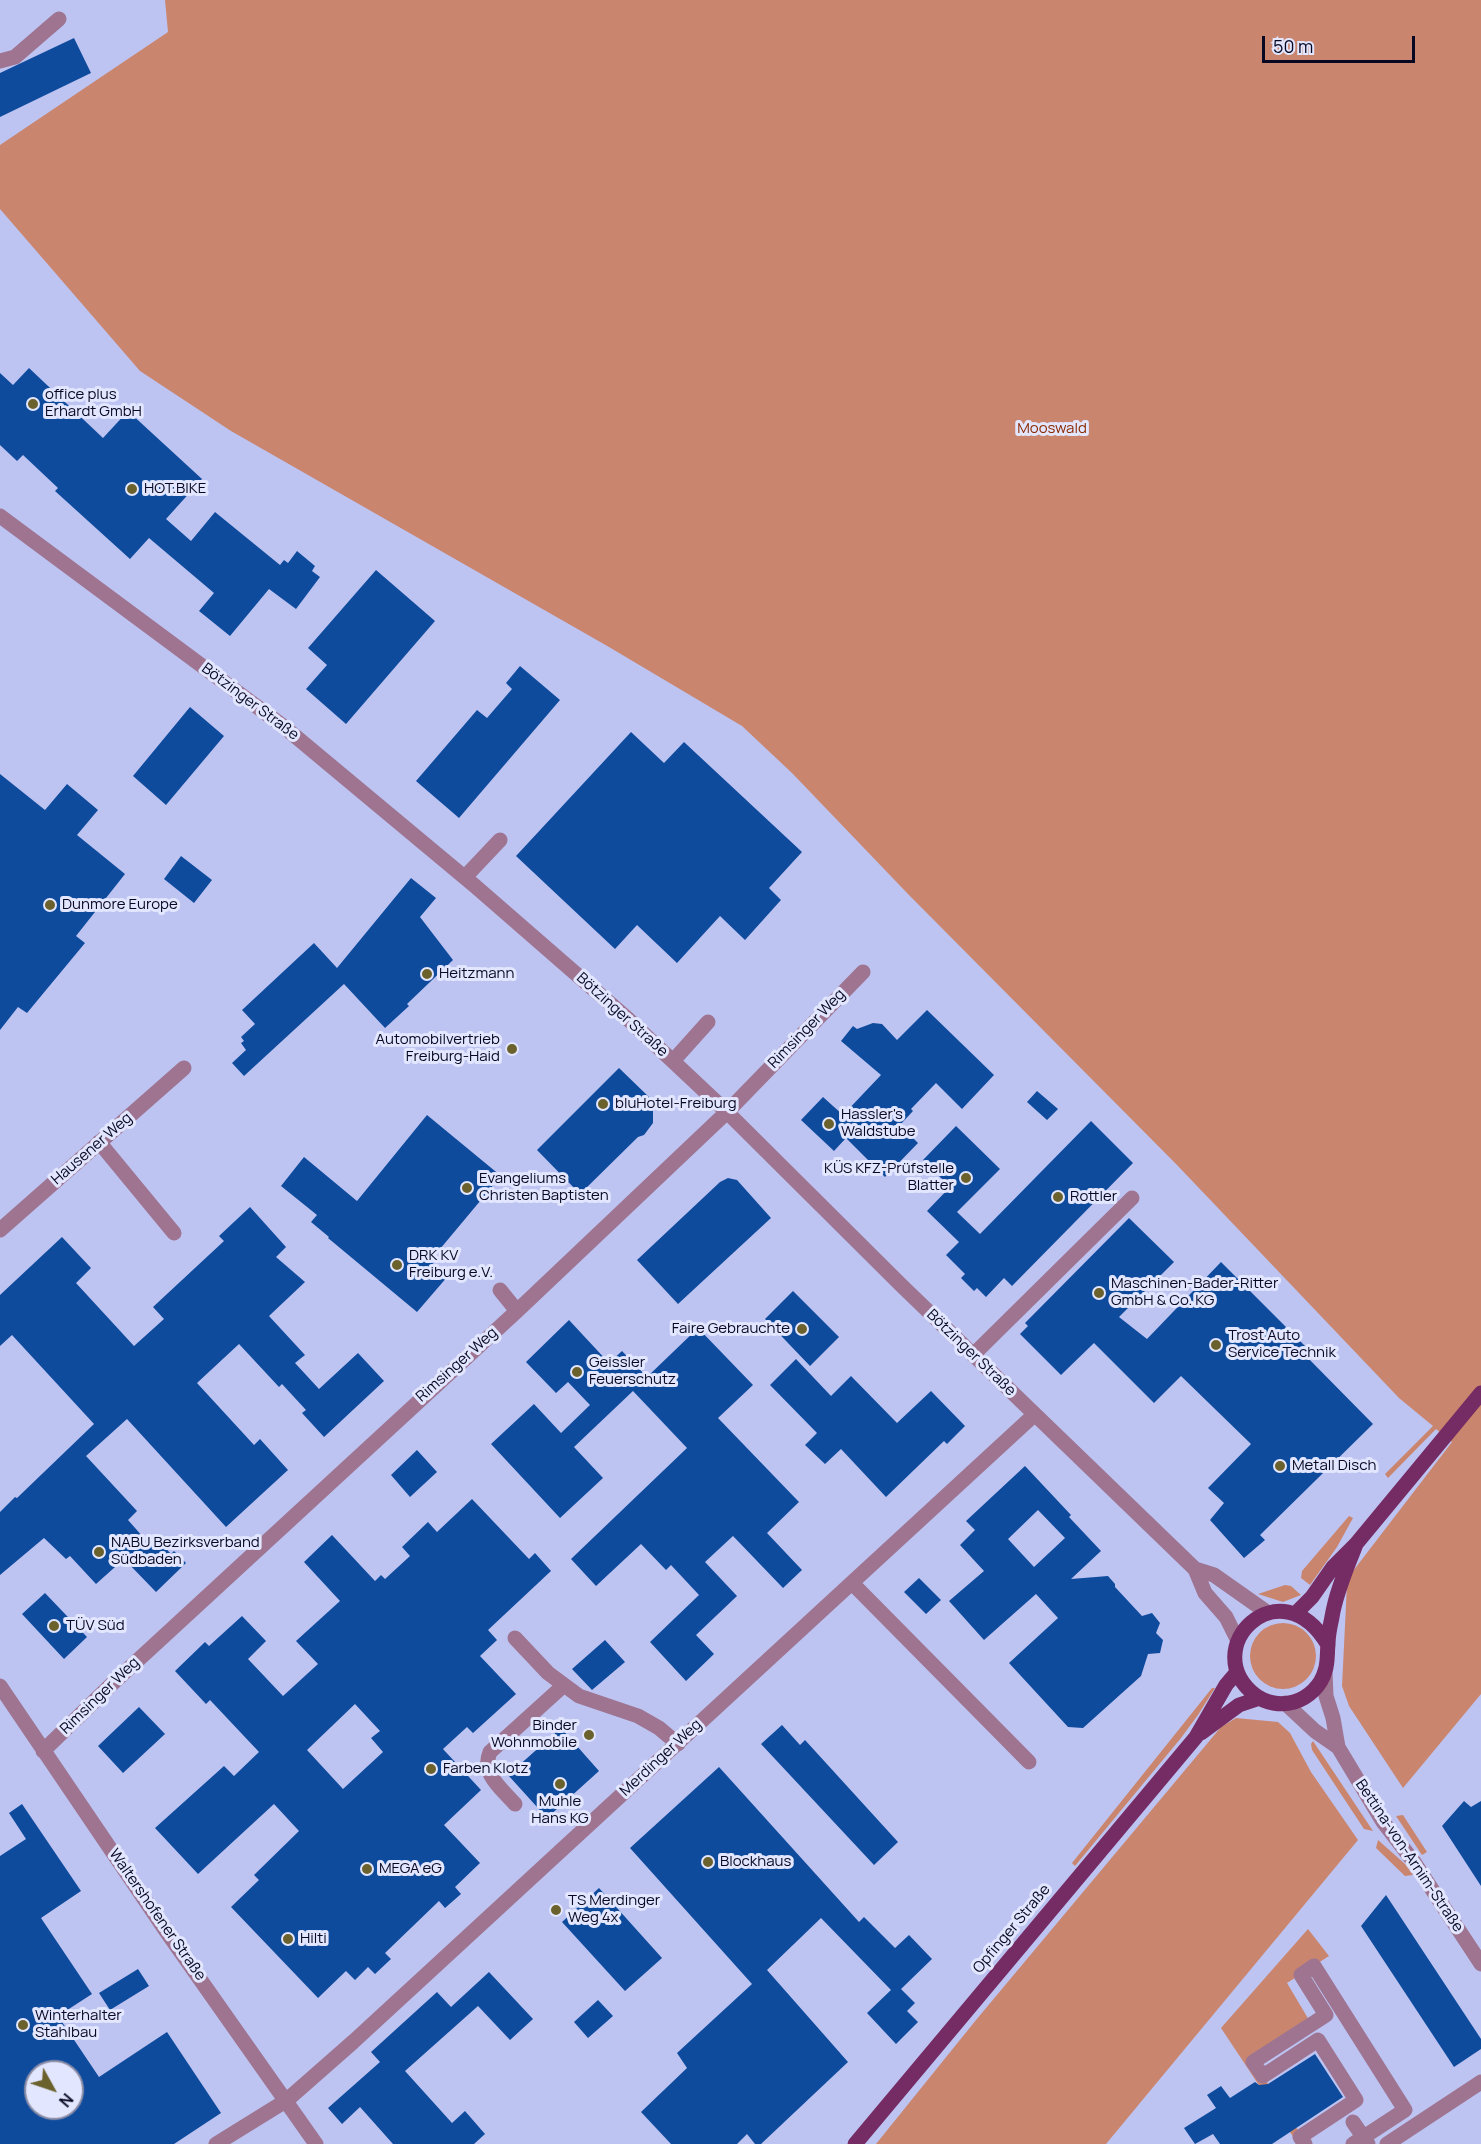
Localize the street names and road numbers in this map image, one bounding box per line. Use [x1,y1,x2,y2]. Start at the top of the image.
street label: Bötzinger Straße [198,660,302,744]
street label: Bötzinger Straße [573,969,671,1061]
street label: Rimsinger Weg [765,986,849,1072]
street label: Hausener Weg [48,1109,136,1189]
street label: Bötzinger Straße [923,1306,1019,1400]
street label: Rimsinger Weg [413,1324,501,1406]
street label: Rimsinger Weg [57,1654,143,1738]
street label: Merdinger Weg [617,1716,705,1800]
street label: Bettina-von-Arnim-Straße [1351,1776,1467,1936]
street label: Waltershofener Straße [105,1846,209,1984]
street label: Opfinger Straße [970,1881,1054,1977]

